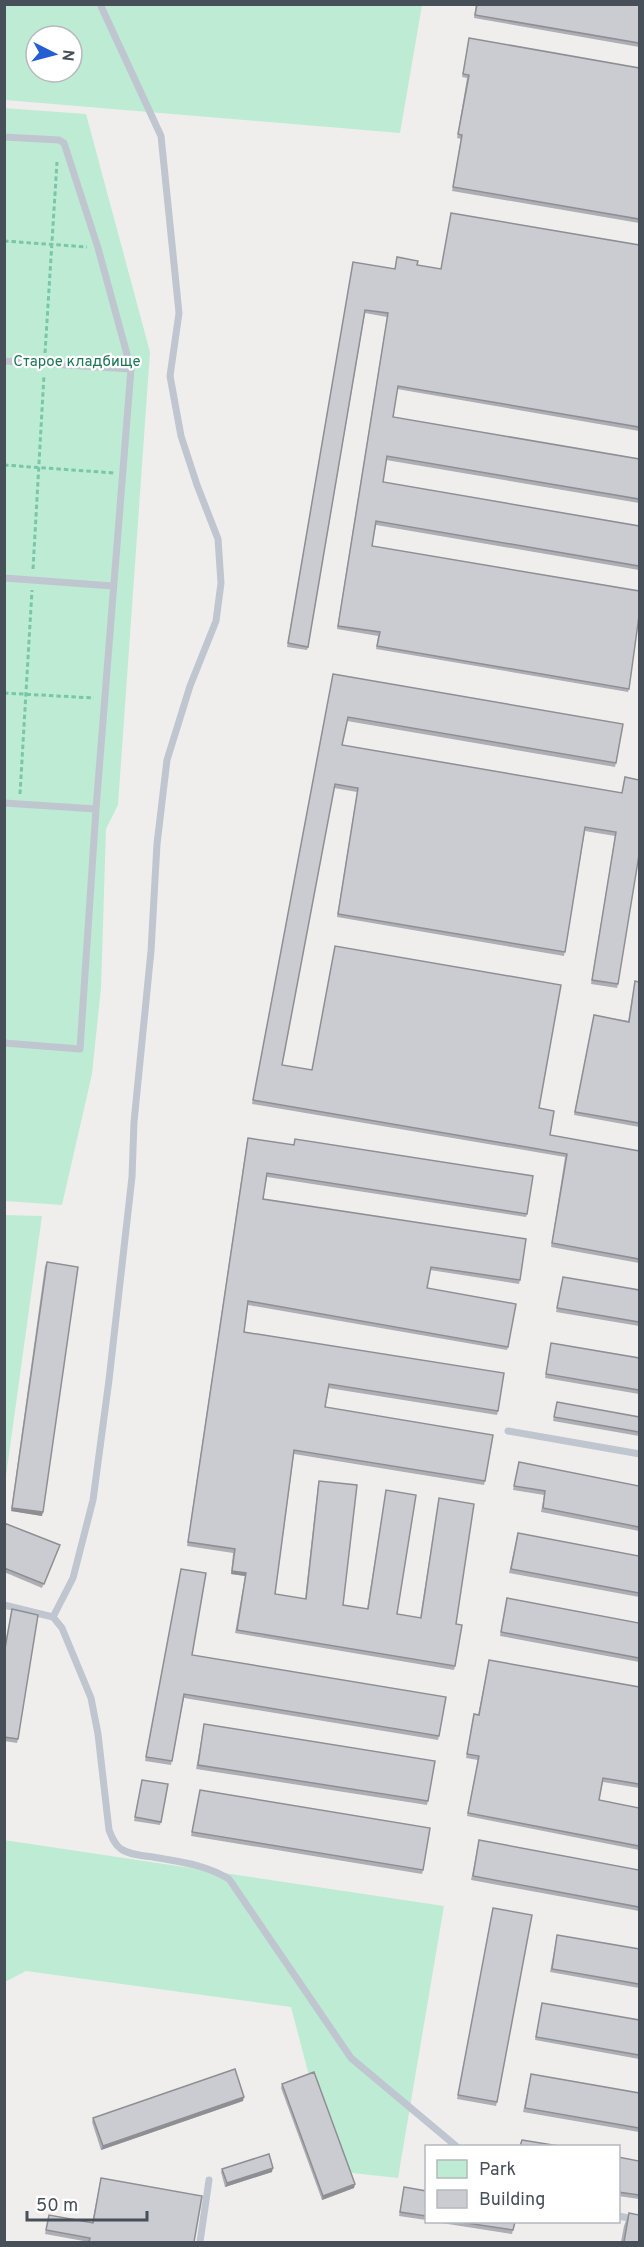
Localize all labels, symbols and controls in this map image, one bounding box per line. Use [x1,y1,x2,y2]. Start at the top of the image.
north arrow [24,24,84,84]
text: N [56,49,77,62]
park label: Старое кладбище [13,353,141,372]
legend [425,2145,620,2223]
text: Park [479,2159,516,2182]
scale bar [27,2184,147,2222]
text: Building [479,2189,545,2212]
text: 50 m [36,2195,78,2218]

